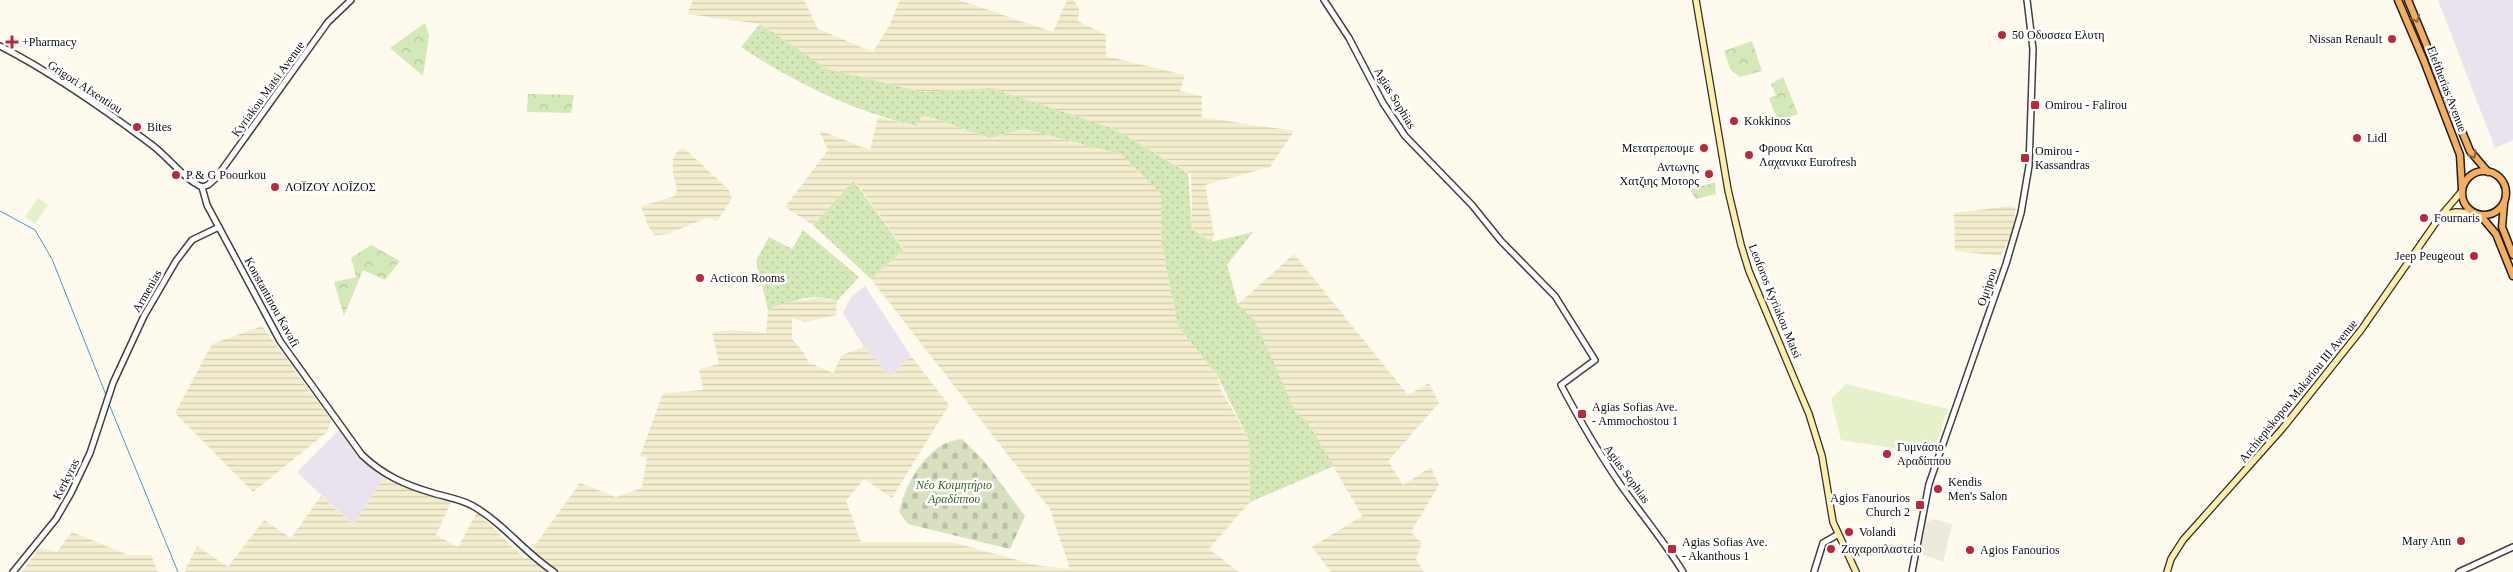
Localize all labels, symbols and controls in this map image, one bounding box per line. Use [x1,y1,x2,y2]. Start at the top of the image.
one-way arrow [2409,14,2420,23]
place label: 50 Οδυσσεα Ελυτη [2012,28,2105,42]
marker: 50 Οδυσσεα Ελυτη [1996,29,2008,41]
place label: Nissan Renault [2309,32,2383,46]
marker: Nissan Renault [2386,33,2398,45]
place label: +Pharmacy [22,35,77,49]
marker: +Pharmacy [6,36,18,48]
street label: Kyriakou Matsi Avenue [229,39,307,139]
street label: Eleftherias Avenue [2424,44,2470,134]
street label: Grigori Afxentiou [45,58,125,116]
street label: Agias Sophias [1371,65,1419,131]
place label: Omirou - Falirou [2045,98,2127,112]
marker: Omirou - Falirou [2029,99,2041,111]
place label: Kokkinos [1744,114,1791,128]
marker: Kokkinos [1728,115,1740,127]
place label: Bites [147,120,172,134]
marker: Bites [131,121,143,133]
place label: Lidl [2367,131,2388,145]
marker: Lidl [2351,132,2363,144]
place label: Μετατρεπουμε [1622,141,1694,155]
place label: Φρουα Και Λαχανικα Eurofresh [1759,141,1857,169]
marker: Μετατρεπουμε [1698,142,1710,154]
place label: Omirou - Kassandras [2035,144,2090,172]
marker: Φρουα Και Λαχανικα Eurofresh [1743,149,1755,161]
one-way arrow [2467,150,2476,159]
marker: Omirou - Kassandras [2019,152,2031,164]
place label: Αντωνης Χατζιης Μοτορς [1619,160,1699,188]
place label: P & G Poourkou [186,168,266,182]
marker: Αντωνης Χατζιης Μοτορς [1703,168,1715,180]
marker: P & G Poourkou [170,169,182,181]
place label: ΛΟΪΖΟΥ ΛΟΪΖΟΣ [285,180,376,194]
marker: ΛΟΪΖΟΥ ΛΟΪΖΟΣ [269,181,281,193]
place label: Fournaris [2434,211,2480,225]
marker: Fournaris [2418,212,2430,224]
street label: Leoforos Kyriakou Matsi [1746,242,1805,361]
place label: Jeep Peugeout [2395,249,2465,263]
marker: Jeep Peugeout [2468,250,2480,262]
street label: Konstantinou Kavafi [242,255,303,350]
street label: Ομήρου [1974,266,2000,308]
street label: Armenias [129,267,165,315]
place label: Acticon Rooms [710,271,785,285]
marker: Acticon Rooms [694,272,706,284]
street label: Archiepiskopou Makariou III Avenue [2236,317,2360,465]
place label: Agias Sofias Ave. - Ammochostou 1 [1592,400,1678,428]
marker: Agias Sofias Ave. - Ammochostou 1 [1576,408,1588,420]
place label: Γυμνάσιο Αραδίππου [1897,440,1951,468]
street label: Agias Sophias [1601,442,1653,506]
marker: Γυμνάσιο Αραδίππου [1881,448,1893,460]
street label: Kerkyras [50,456,82,502]
place label: Kendis Men's Salon [1948,475,2007,503]
park label: Νέο Κοιμητήριο Αραδίππου [915,478,992,506]
marker: Kendis Men's Salon [1932,483,1944,495]
place label: Agios Fanourios Church 2 [1830,491,1910,519]
marker: Agios Fanourios Church 2 [1914,499,1926,511]
place label: Volandi [1859,525,1897,539]
marker: Volandi [1843,526,1855,538]
place label: Mary Ann [2402,534,2451,548]
place label: Agias Sofias Ave. - Akanthous 1 [1682,535,1767,563]
marker: Mary Ann [2455,535,2467,547]
place label: Ζαχαροπλαστείο [1841,542,1922,556]
marker: Agias Sofias Ave. - Akanthous 1 [1666,543,1678,555]
marker: Ζαχαροπλαστείο [1825,543,1837,555]
place label: Agios Fanourios [1980,543,2060,557]
marker: Agios Fanourios [1964,544,1976,556]

